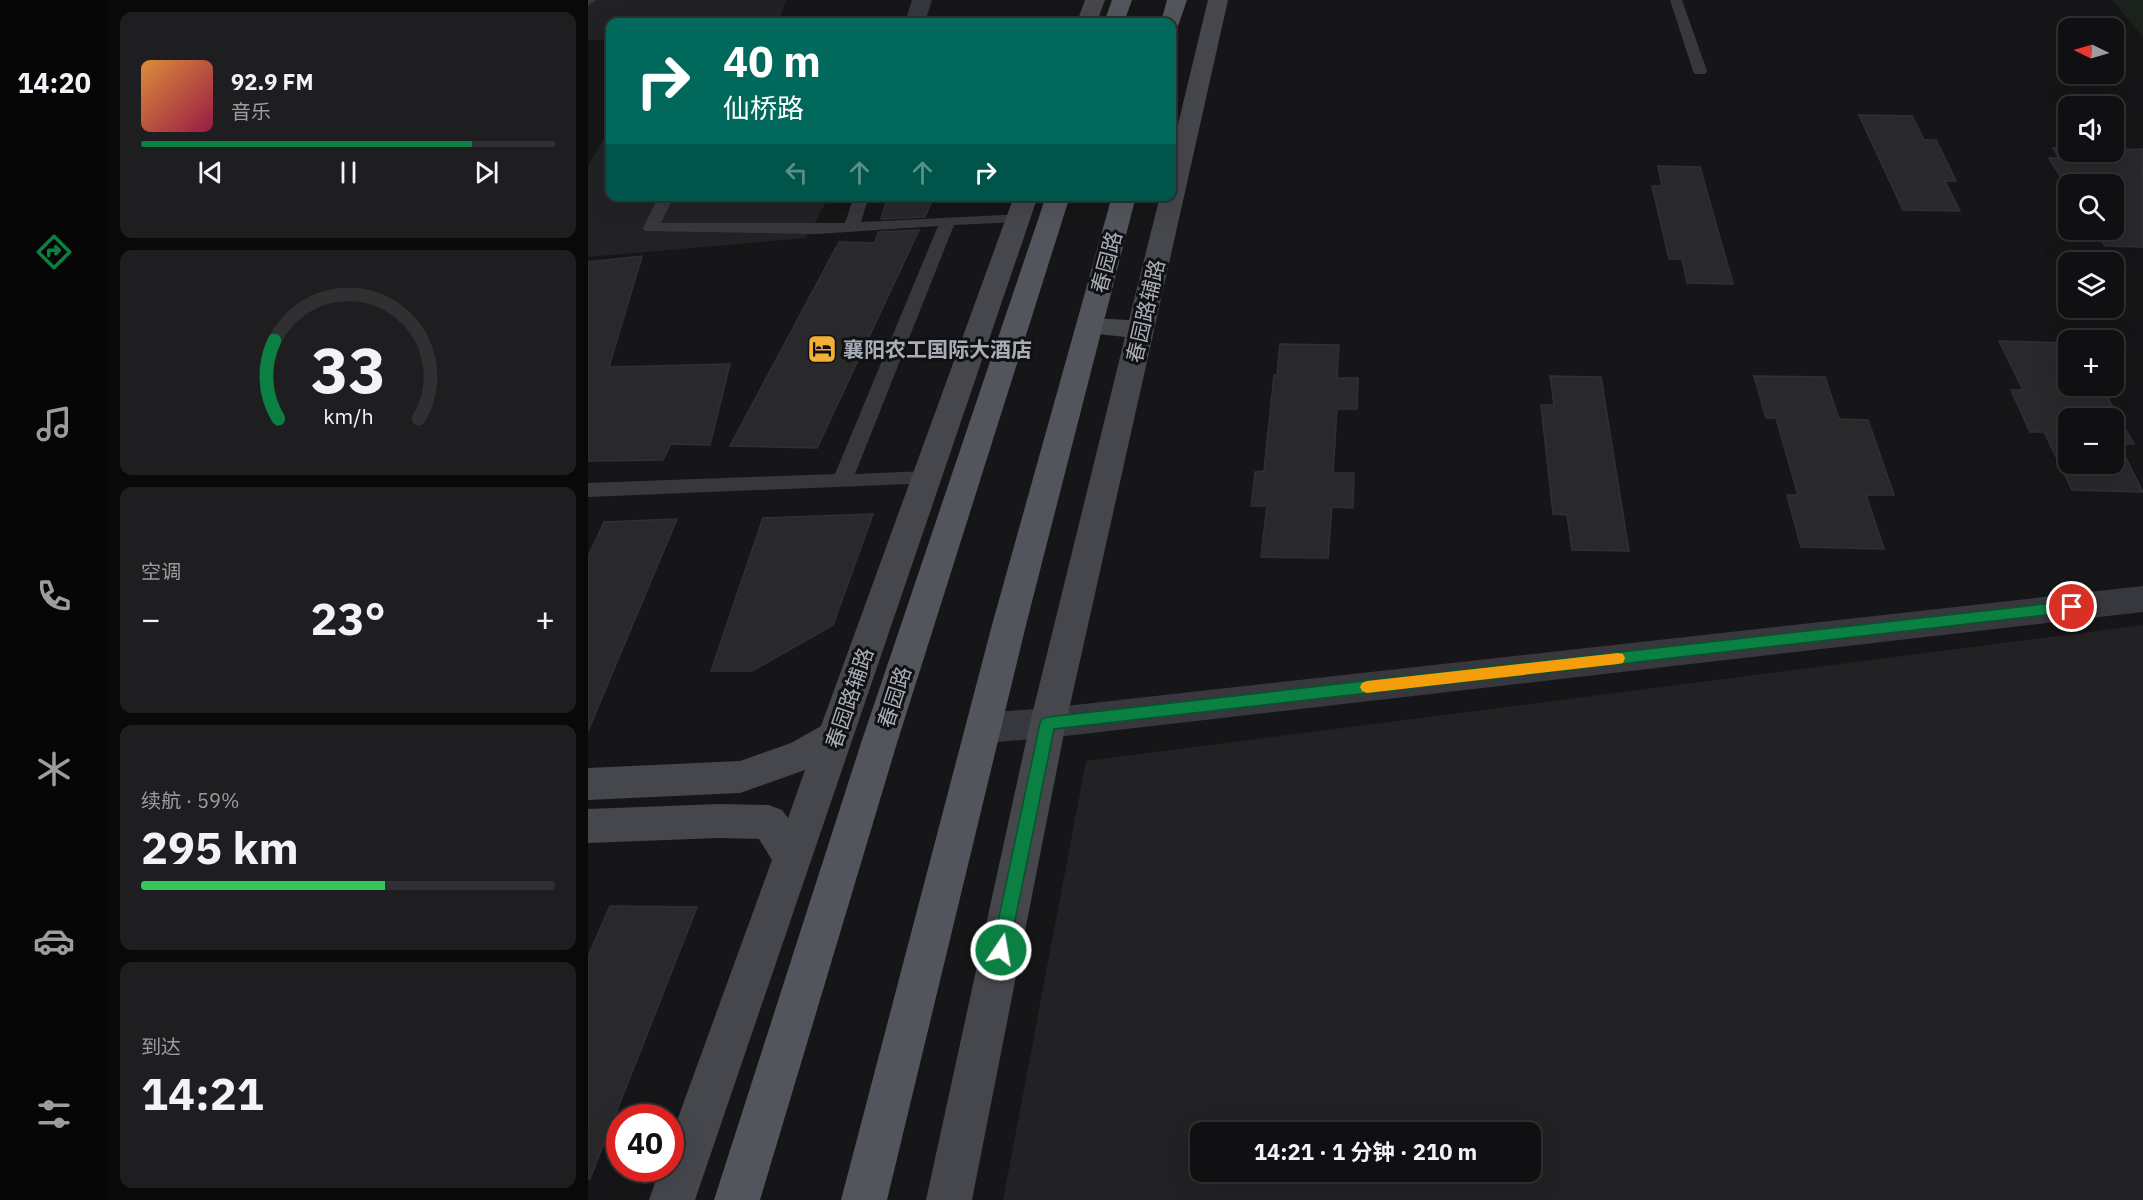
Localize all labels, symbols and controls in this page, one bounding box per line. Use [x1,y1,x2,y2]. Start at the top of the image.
north arrow [2058,18,2124,84]
map controls [2058,18,2124,474]
text: 40 m [723,34,821,89]
icon: right [624,42,702,120]
text: 14:20 [17,65,91,100]
text: 92.9 FM [231,67,314,96]
text: 仙桥路 [723,90,804,125]
button: sound [2058,96,2124,162]
text: 音乐 [231,98,271,125]
icon: previous [194,156,227,189]
icon: pause [332,156,365,189]
icon: next [470,156,503,189]
icon: left [780,156,813,189]
icon: ahead [843,156,876,189]
icon: ahead [906,156,939,189]
icon: right [969,156,1002,189]
button: search [2058,174,2124,240]
street label: 春园路 [1084,228,1128,296]
icon: directions [33,231,75,273]
button: layers [2058,252,2124,318]
street label: 春园路辅路 [1120,257,1170,365]
text: 33 [311,330,385,411]
button: + [2058,330,2124,396]
hotel icon: 襄阳农工国际大酒店 [806,333,838,365]
place label: 襄阳农工国际大酒店 [843,335,1032,363]
icon: music [33,403,75,445]
text: km/h [323,403,373,431]
button: − [2058,408,2124,474]
text: 空调 [141,558,181,585]
icon: phone [33,575,75,617]
pin [2046,581,2097,632]
text: 23° [310,589,386,647]
icon: arrive [2055,590,2088,623]
text: − [141,597,161,640]
text: + [535,597,555,640]
street label: 春园路辅路 [819,644,879,752]
street label: 春园路 [871,663,917,731]
icon: climate [33,748,75,790]
text: 续航 · 59% [141,787,240,814]
text: 295 km [141,818,299,876]
position arrow [969,918,1033,982]
icon: car [33,920,75,962]
text: 到达 [141,1033,181,1060]
text: 14:21 [141,1064,264,1122]
icon: filters [33,1093,75,1135]
speed limit sign: 40 [606,1104,684,1182]
text: 14:21 · 1 分钟 · 210 m [1254,1137,1477,1166]

